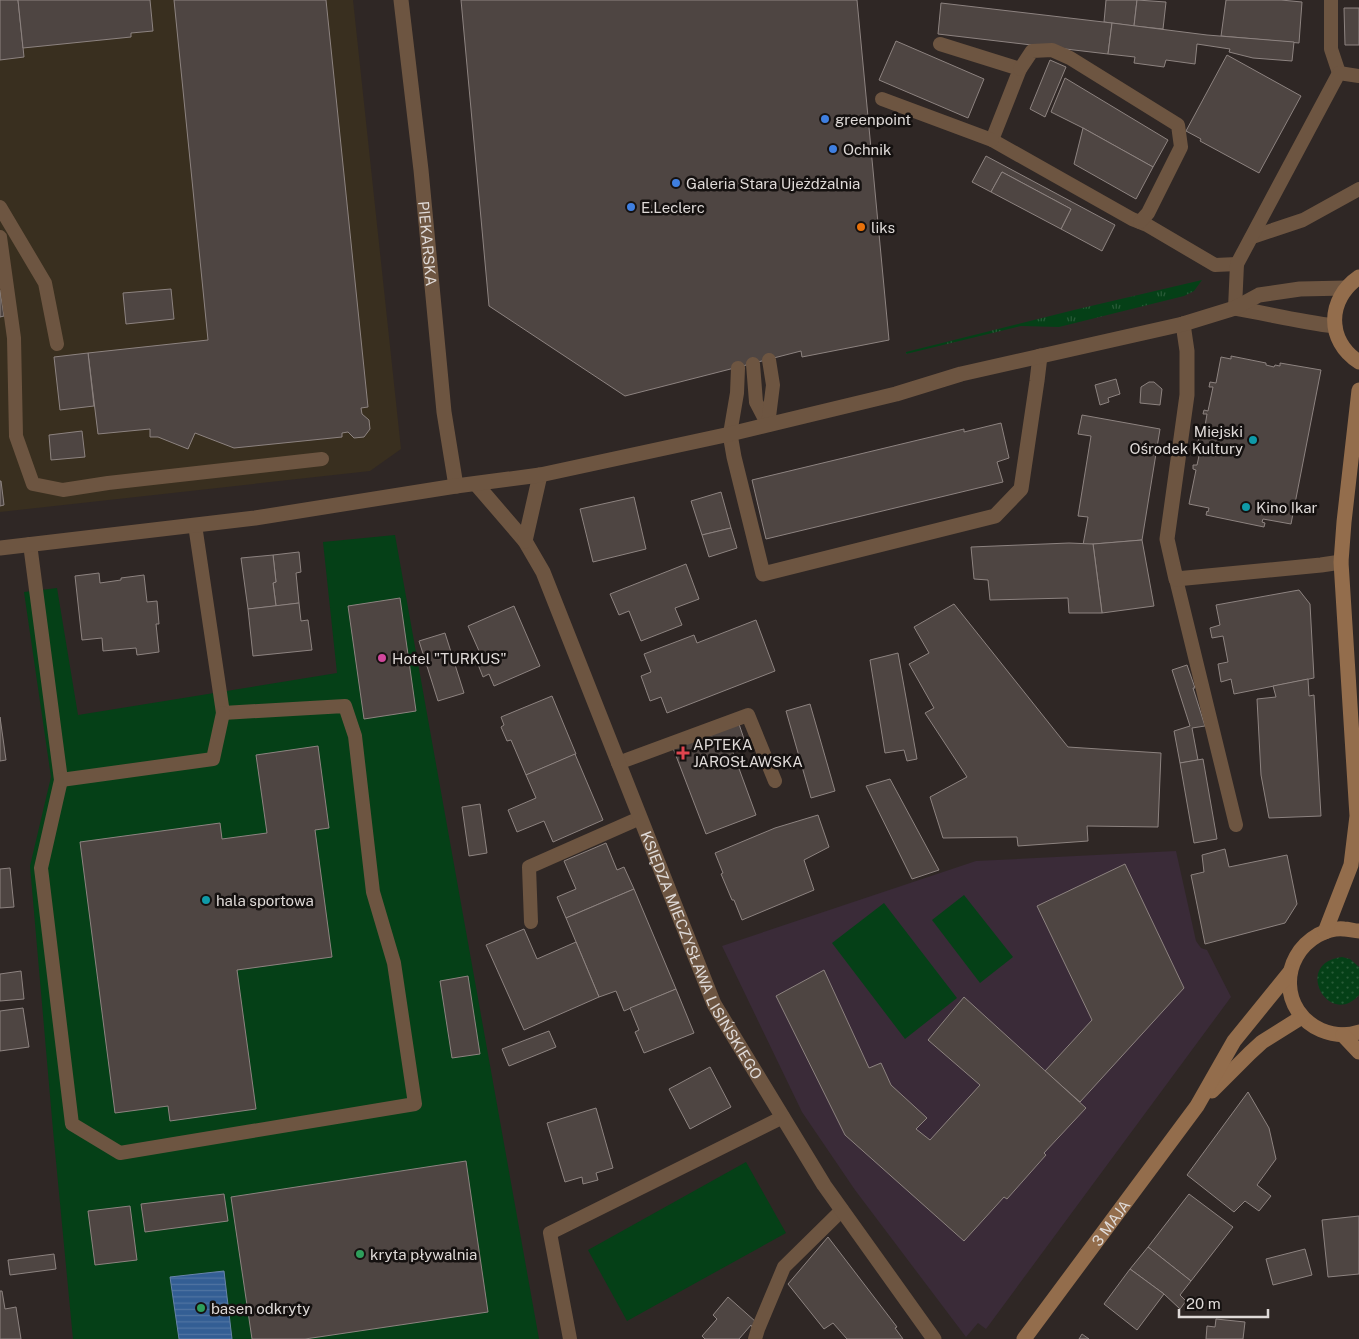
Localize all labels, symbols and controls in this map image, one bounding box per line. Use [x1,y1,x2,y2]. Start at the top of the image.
place label: greenpoint [835,111,911,128]
marker: greenpoint [819,113,831,125]
place label: Ochnik [843,141,892,158]
marker: Ochnik [827,143,839,155]
place label: Galeria Stara Ujeżdżalnia [686,175,860,192]
marker: Galeria Stara Ujeżdżalnia [670,177,682,189]
place label: E.Leclerc [641,199,705,216]
street label: PIEKARSKA [415,200,441,287]
marker: E.Leclerc [625,201,637,213]
place label: liks [871,219,895,236]
marker: liks [855,221,867,233]
place label: Miejski Ośrodek Kultury [1130,423,1243,457]
marker: Miejski Ośrodek Kultury [1247,434,1259,446]
place label: Kino Ikar [1256,499,1317,516]
marker: Kino Ikar [1240,501,1252,513]
place label: Hotel "TURKUS" [392,650,507,667]
marker: Hotel "TURKUS" [376,652,388,664]
place label: APTEKA JAROSŁAWSKA [693,736,803,770]
marker: APTEKA JAROSŁAWSKA [677,747,689,759]
street label: KSIĘDZA MIECZYSŁAWA LISIŃSKIEGO [638,828,766,1082]
place label: hala sportowa [216,892,314,909]
marker: hala sportowa [200,894,212,906]
street label: 3 MAJA [1088,1196,1133,1249]
place label: kryta pływalnia [370,1246,477,1263]
marker: kryta pływalnia [354,1248,366,1260]
scale bar [1179,1286,1268,1318]
text: 20 m [1186,1295,1221,1312]
place label: basen odkryty [211,1300,310,1317]
marker: basen odkryty [195,1302,207,1314]

